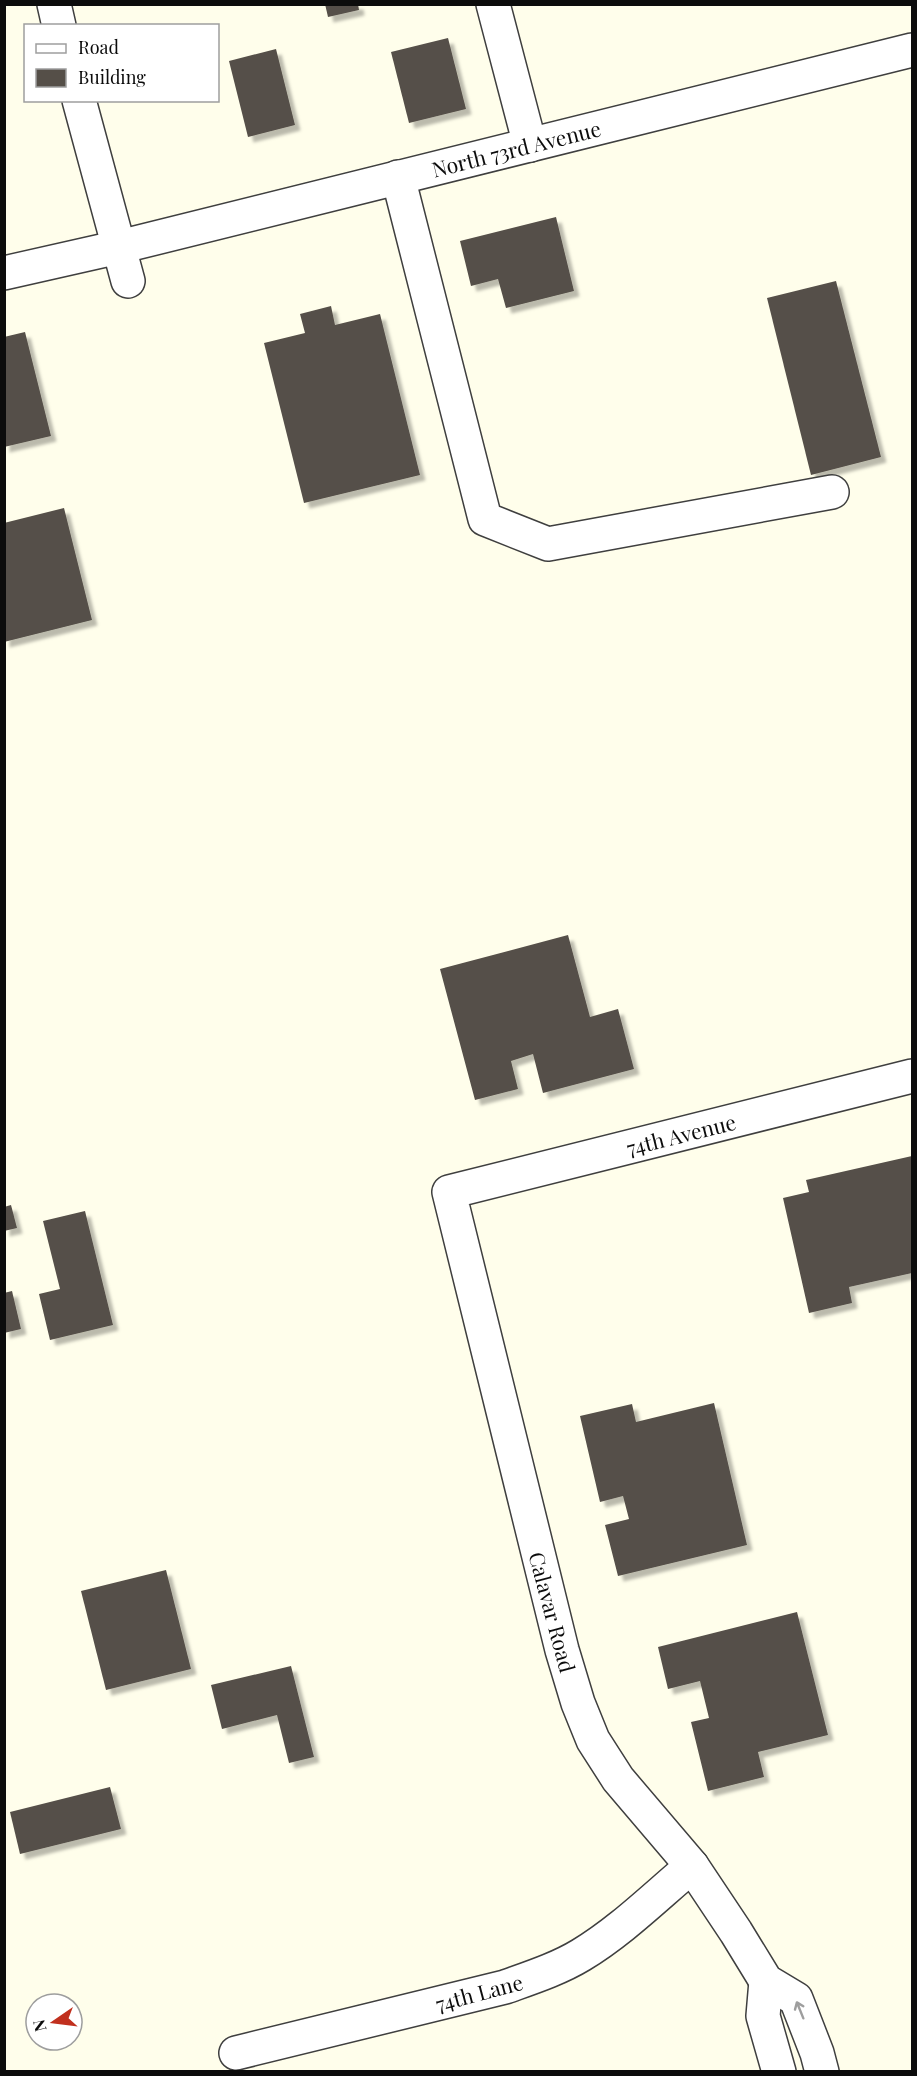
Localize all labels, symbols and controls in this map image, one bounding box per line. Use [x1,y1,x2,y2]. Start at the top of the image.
legend [24,24,219,102]
text: Road [78,35,119,59]
text: Building [78,65,146,89]
street label: North 73rd Avenue [429,113,603,183]
street label: 74th Avenue [623,1107,739,1161]
street label: Calavar Road [523,1549,583,1675]
street label: 74th Lane [432,1967,526,2017]
north arrow [24,1992,84,2052]
one-way arrow [794,2001,805,2020]
text: N [27,2017,51,2034]

